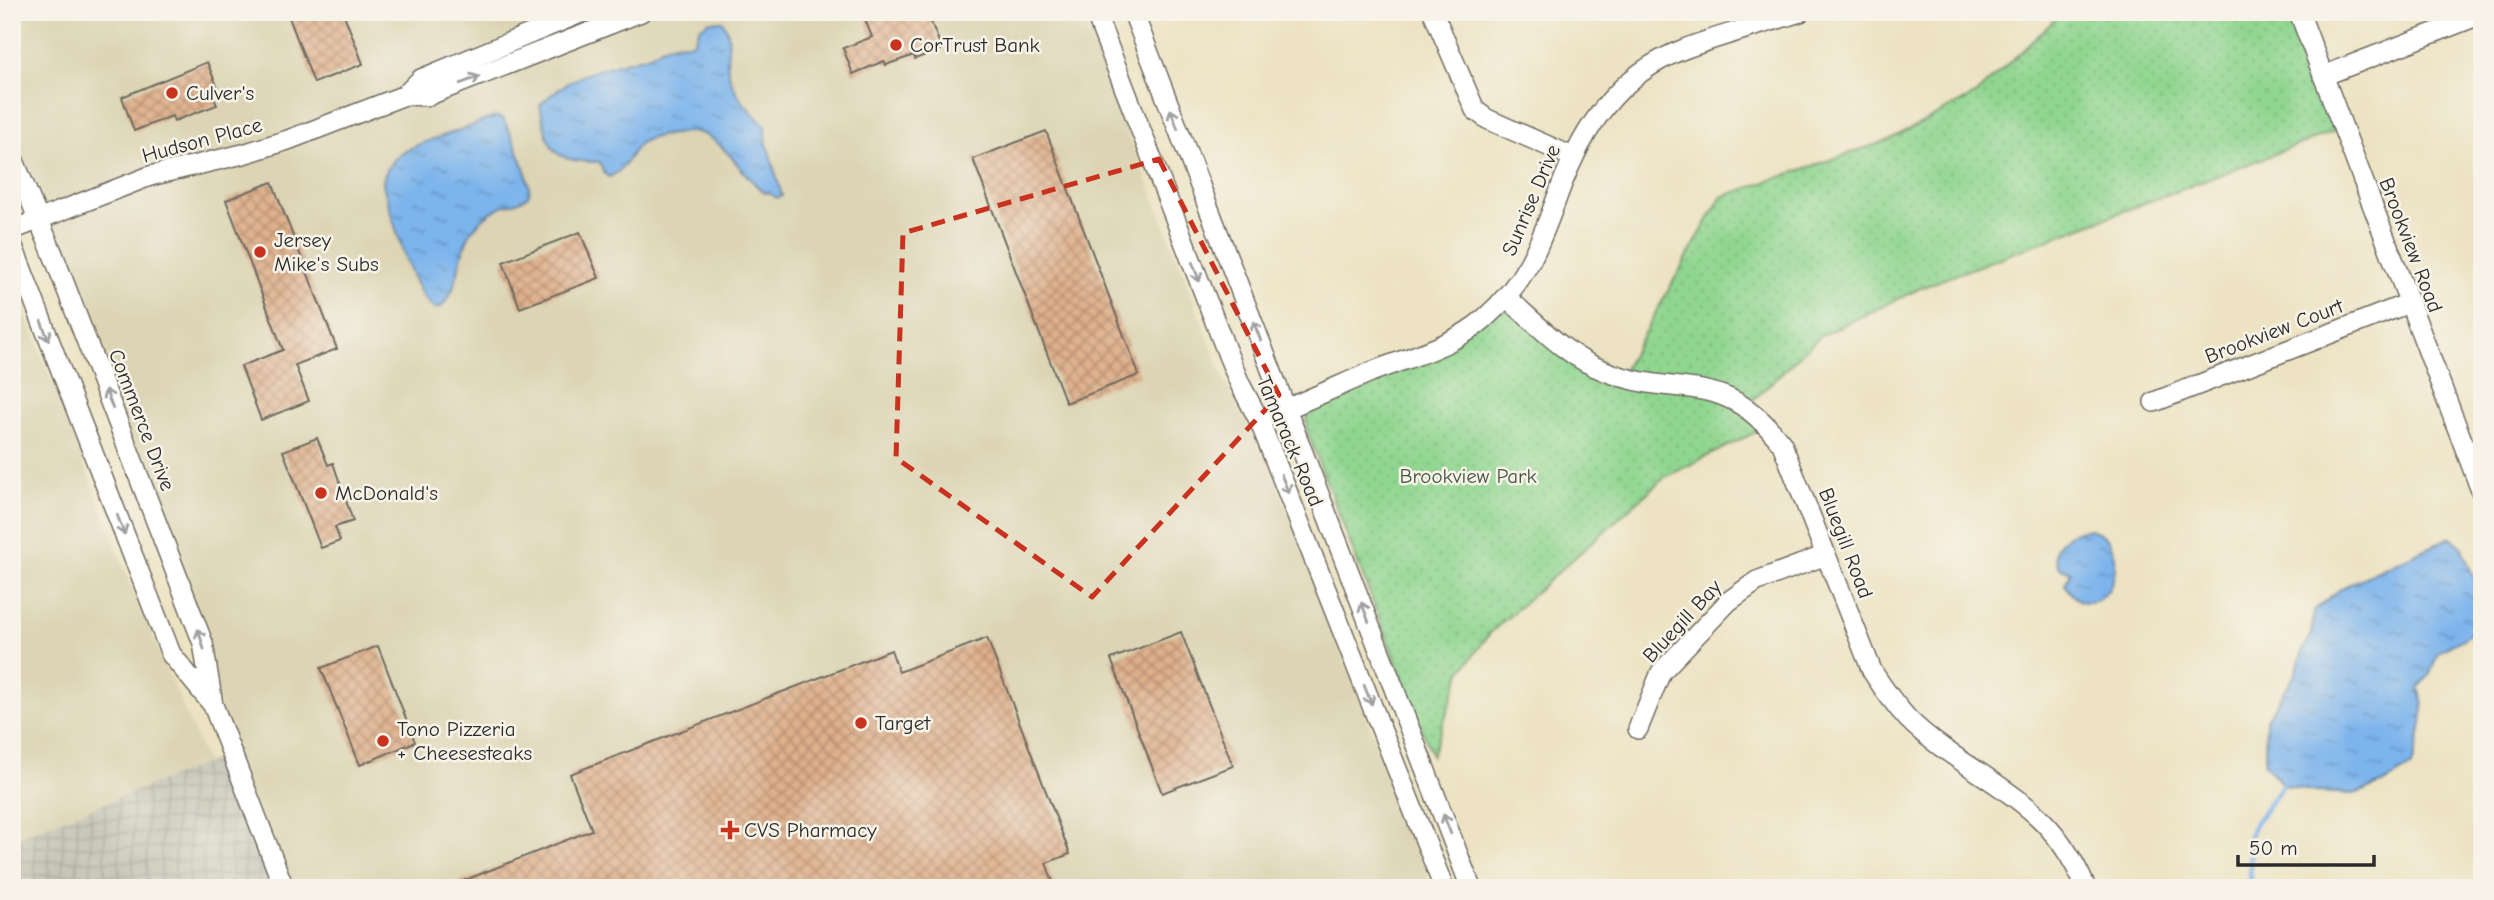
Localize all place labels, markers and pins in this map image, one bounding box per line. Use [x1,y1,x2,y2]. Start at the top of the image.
place label: CorTrust Bank [910,33,1040,57]
marker: CorTrust Bank [888,37,904,53]
place label: Culver's [186,81,254,105]
marker: Culver's [164,85,180,101]
place label: Jersey Mike's Subs [274,228,379,276]
marker: Jersey Mike's Subs [252,244,268,260]
place label: McDonald's [335,481,438,505]
marker: McDonald's [313,485,329,501]
place label: Target [875,711,931,735]
marker: Target [853,715,869,731]
place label: Tono Pizzeria + Cheesesteaks [397,717,532,765]
marker: Tono Pizzeria + Cheesesteaks [375,733,391,749]
place label: CVS Pharmacy [744,818,877,842]
marker: CVS Pharmacy [722,822,738,838]

